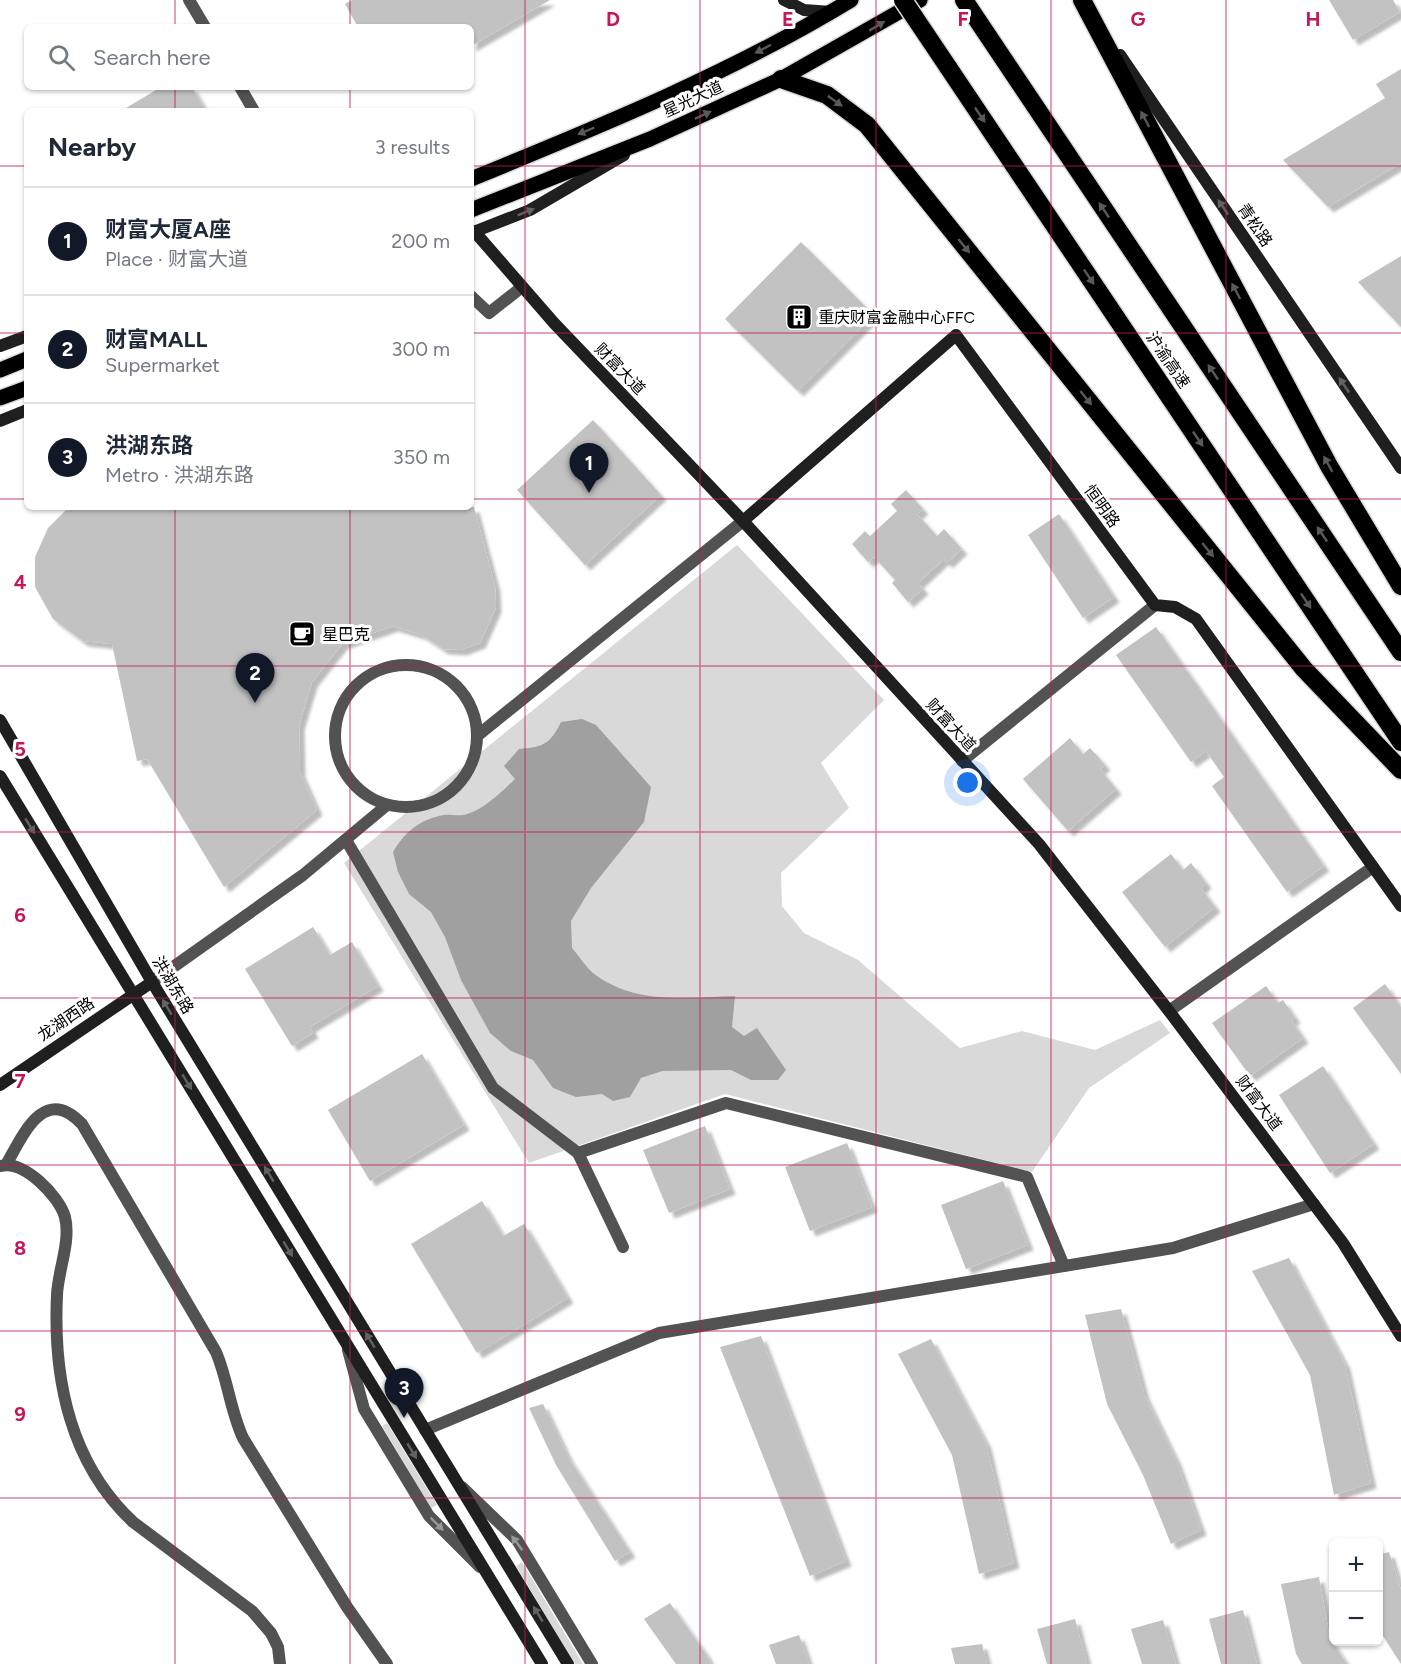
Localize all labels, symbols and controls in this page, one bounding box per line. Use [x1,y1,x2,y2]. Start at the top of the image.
text: D [606,7,620,31]
text: E [782,7,794,31]
text: F [957,7,969,31]
text: G [1131,7,1146,31]
text: H [1306,7,1321,31]
one-way arrow [869,21,885,32]
search box [24,24,474,90]
icon: search [45,41,78,74]
text: Search here [93,44,211,71]
one-way arrow [754,44,771,54]
street label: 星光大道 [660,77,726,121]
one-way arrow [826,95,842,107]
one-way arrow [975,107,986,123]
one-way arrow [694,109,712,119]
one-way arrow [1140,110,1150,127]
one-way arrow [577,126,595,136]
text: Nearby [48,131,136,163]
text: 3 results [375,135,450,159]
one-way arrow [1218,199,1229,215]
street label: 青松路 [1234,200,1276,250]
one-way arrow [1099,202,1110,218]
one-way arrow [517,207,535,217]
text: 财富大厦A座 [105,216,231,243]
text: 1 [63,229,72,253]
text: 200 m [391,229,450,253]
one-way arrow [957,238,970,254]
text: Place · 财富大道 [105,247,248,271]
one-way arrow [1083,269,1094,285]
one-way arrow [1231,283,1241,300]
building icon: 重庆财富金融中心FFC [784,302,814,332]
place label: 重庆财富金融中心FFC [818,308,975,327]
text: 财富MALL [105,326,207,353]
street label: 沪渝高速 [1142,328,1194,392]
text: 2 [62,337,73,361]
text: 300 m [392,337,450,361]
street label: 财富大道 [591,339,649,399]
text: Supermarket [105,353,220,377]
one-way arrow [1208,364,1219,380]
one-way arrow [1339,377,1350,394]
one-way arrow [1079,390,1092,405]
one-way arrow [1192,431,1203,447]
text: 洪湖东路 [105,432,193,459]
pin: 1 [570,444,608,493]
text: 3 [62,445,73,469]
text: 350 m [393,445,450,469]
one-way arrow [1323,455,1333,472]
text: Metro · 洪湖东路 [105,463,254,487]
street label: 恒明路 [1080,481,1124,531]
one-way arrow [1317,526,1328,542]
one-way arrow [1201,542,1214,557]
text: 4 [14,570,27,594]
one-way arrow [1300,593,1311,609]
cafe icon: 星巴克 [287,619,317,649]
place label: 星巴克 [322,625,370,644]
pin: 2 [236,654,274,703]
street label: 财富大道 [922,695,980,755]
text: 5 [14,737,26,761]
your location [953,768,982,797]
one-way arrow [25,818,36,834]
text: 6 [14,903,26,927]
street label: 洪湖东路 [148,953,198,1017]
street label: 龙湖西路 [34,993,98,1045]
one-way arrow [162,999,173,1015]
text: 7 [14,1069,26,1093]
street label: 财富大道 [1232,1072,1286,1134]
one-way arrow [181,1074,192,1090]
one-way arrow [263,1166,274,1182]
text: 8 [14,1236,26,1260]
one-way arrow [283,1241,294,1257]
one-way arrow [365,1332,376,1348]
pin: 3 [384,1368,424,1418]
text: 9 [14,1402,26,1426]
one-way arrow [406,1443,417,1459]
one-way arrow [430,1517,444,1531]
one-way arrow [512,1535,524,1550]
map controls [1329,1538,1383,1646]
button: + [1329,1538,1383,1592]
button: − [1329,1592,1383,1646]
one-way arrow [532,1606,543,1622]

